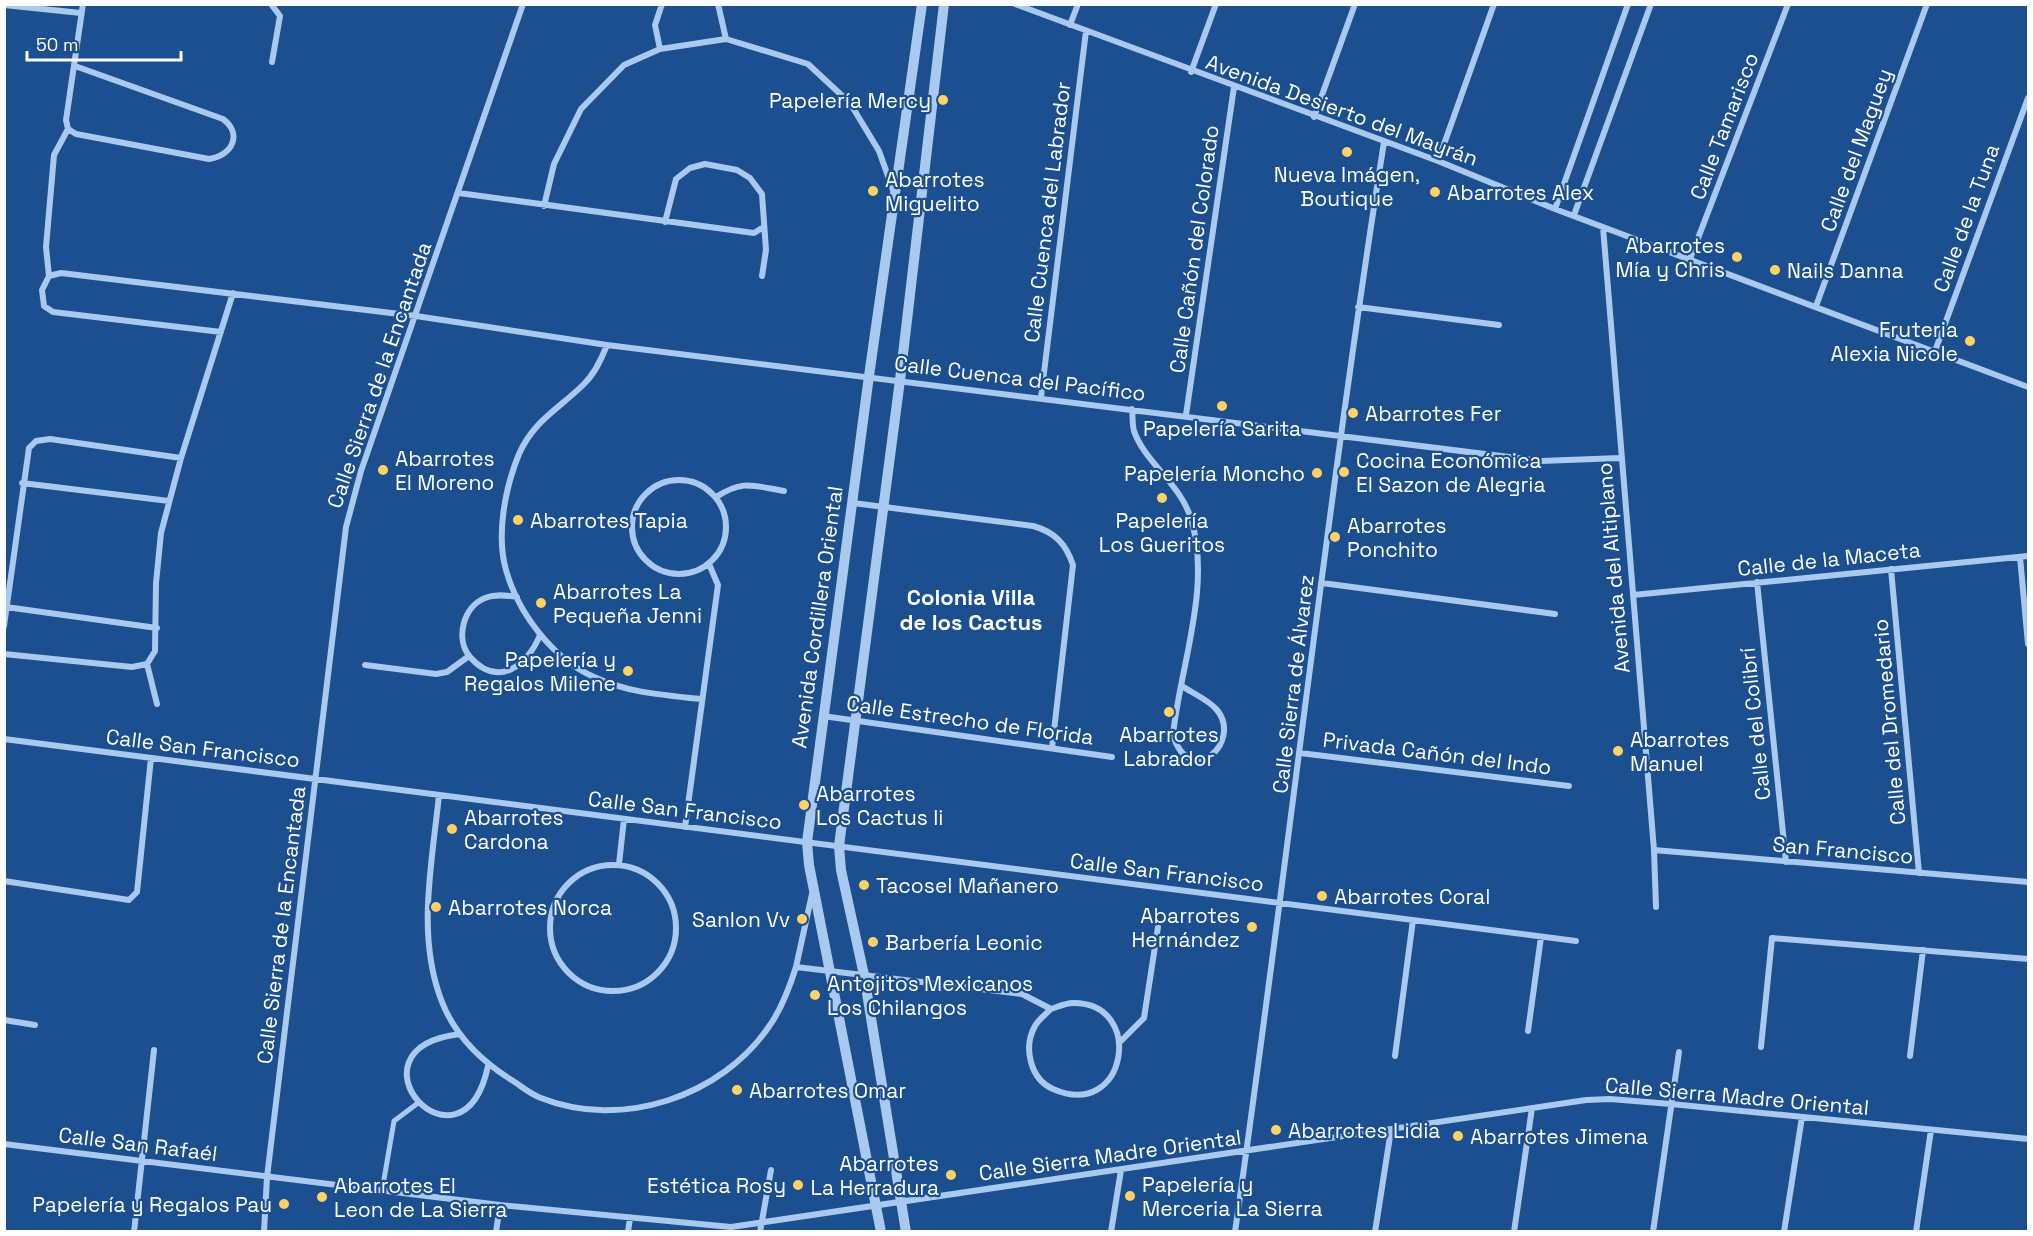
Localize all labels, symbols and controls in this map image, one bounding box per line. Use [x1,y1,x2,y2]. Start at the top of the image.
scale bar [27,24,182,62]
text: 50 m [36,33,78,56]
street label: Avenida Desierto del Mayrán [1202,48,1482,172]
street label: Calle Tamarisco [1684,49,1764,203]
street label: Calle del Maguey [1814,65,1898,235]
street label: Calle Cuenca del Labrador [1018,80,1076,344]
place label: Papelería Mercy [769,87,931,114]
marker: Papelería Mercy [936,93,950,107]
street label: Calle Cañón del Colorado [1163,123,1225,375]
street label: Calle de la Tuna [1927,140,2005,296]
marker: Nueva Imágen, Boutique [1340,145,1354,159]
place label: Nueva Imágen, Boutique [1274,161,1420,212]
place label: Abarrotes Miguelito [885,166,985,217]
place label: Abarrotes Alex [1447,179,1594,206]
marker: Abarrotes Miguelito [866,184,880,198]
marker: Abarrotes Alex [1428,185,1442,199]
place label: Abarrotes Mía y Chris [1615,232,1725,283]
street label: Calle Sierra de la Encantada [321,238,437,512]
marker: Abarrotes Mía y Chris [1730,250,1744,264]
place label: Nails Danna [1787,257,1904,284]
marker: Nails Danna [1768,263,1782,277]
place label: Fruteria Alexia Nicole [1831,316,1958,367]
marker: Fruteria Alexia Nicole [1963,334,1977,348]
street label: Calle Cuenca del Pacífico [893,349,1147,407]
marker: Papelería Sarita [1215,399,1229,413]
place label: Abarrotes Fer [1365,400,1502,427]
marker: Abarrotes Fer [1346,406,1360,420]
place label: Papelería Sarita [1143,415,1301,442]
place label: Abarrotes El Moreno [395,445,495,496]
place label: Cocina Económica El Sazon de Alegria [1356,447,1546,498]
place label: Papelería Moncho [1124,460,1305,487]
street label: Avenida del Altiplano [1590,462,1636,674]
marker: Abarrotes El Moreno [376,463,390,477]
marker: Cocina Económica El Sazon de Alegria [1337,465,1351,479]
marker: Papelería Moncho [1310,466,1324,480]
street label: Avenida Cordillera Oriental [785,484,849,750]
marker: Papelería Los Gueritos [1155,491,1169,505]
place label: Abarrotes Tapia [530,507,688,534]
place label: Papelería Los Gueritos [1099,507,1225,558]
place label: Abarrotes Ponchito [1347,512,1447,563]
marker: Abarrotes Tapia [511,513,525,527]
marker: Abarrotes Ponchito [1328,530,1342,544]
street label: Calle de la Maceta [1736,536,1922,582]
street label: Calle Sierra de Álvarez [1266,573,1320,795]
place label: Abarrotes La Pequeña Jenni [553,578,702,629]
district label: Colonia Villa de los Cactus [899,583,1043,636]
marker: Abarrotes La Pequeña Jenni [534,596,548,610]
street label: Calle del Dromedario [1867,618,1911,826]
street label: Calle del Colibrí [1733,645,1776,802]
place label: Papelería y Regalos Milene [464,646,616,697]
marker: Papelería y Regalos Milene [621,664,635,678]
street label: Calle Estrecho de Florida [845,689,1095,751]
marker: Abarrotes Labrador [1162,705,1176,719]
place label: Abarrotes Labrador [1119,721,1219,772]
street label: Calle San Francisco [105,723,301,773]
street label: Privada Cañón del Indo [1321,726,1553,780]
place label: Abarrotes Manuel [1630,726,1730,777]
marker: Abarrotes Manuel [1611,744,1625,758]
place label: Abarrotes Los Cactus Ii [816,780,944,831]
street label: Calle Sierra de la Encantada [251,784,311,1066]
street label: Calle San Francisco [587,785,783,835]
marker: Abarrotes Los Cactus Ii [797,798,811,812]
place label: Abarrotes Cardona [464,804,564,855]
marker: Abarrotes Cardona [445,822,459,836]
street label: San Francisco [1771,830,1915,870]
street label: Calle San Francisco [1069,847,1265,897]
place label: Tacosel Mañanero [876,872,1059,899]
marker: Tacosel Mañanero [857,878,871,892]
place label: Abarrotes Coral [1334,883,1490,910]
marker: Abarrotes Coral [1315,889,1329,903]
place label: Abarrotes Norca [448,894,612,921]
marker: Abarrotes Norca [429,900,443,914]
place label: Abarrotes Hernández [1132,902,1240,953]
place label: Sanlon Vv [692,906,790,933]
marker: Sanlon Vv [795,912,809,926]
marker: Abarrotes Hernández [1245,920,1259,934]
place label: Barbería Leonic [885,929,1043,956]
marker: Barbería Leonic [866,935,880,949]
place label: Antojitos Mexicanos Los Chilangos [827,970,1033,1021]
marker: Antojitos Mexicanos Los Chilangos [808,988,822,1002]
street label: Calle Sierra Madre Oriental [1604,1071,1870,1121]
place label: Abarrotes Omar [749,1077,906,1104]
marker: Abarrotes Omar [730,1083,744,1097]
place label: Abarrotes Lidia [1288,1117,1440,1144]
street label: Calle San Rafaél [57,1121,219,1167]
street label: Calle Sierra Madre Oriental [977,1123,1243,1187]
marker: Abarrotes Lidia [1269,1123,1283,1137]
place label: Abarrotes Jimena [1470,1123,1648,1150]
marker: Abarrotes Jimena [1451,1129,1465,1143]
place label: Abarrotes La Herradura [811,1150,939,1201]
marker: Abarrotes La Herradura [944,1168,958,1182]
place label: Papelería y Merceria La Sierra [1142,1171,1323,1222]
place label: Abarrotes El Leon de La Sierra [334,1172,507,1223]
place label: Estética Rosy [647,1172,786,1199]
marker: Estética Rosy [791,1178,805,1192]
marker: Papelería y Merceria La Sierra [1123,1189,1137,1203]
marker: Abarrotes El Leon de La Sierra [315,1190,329,1204]
place label: Papelería y Regalos Pau [32,1191,272,1218]
marker: Papelería y Regalos Pau [277,1197,291,1211]

